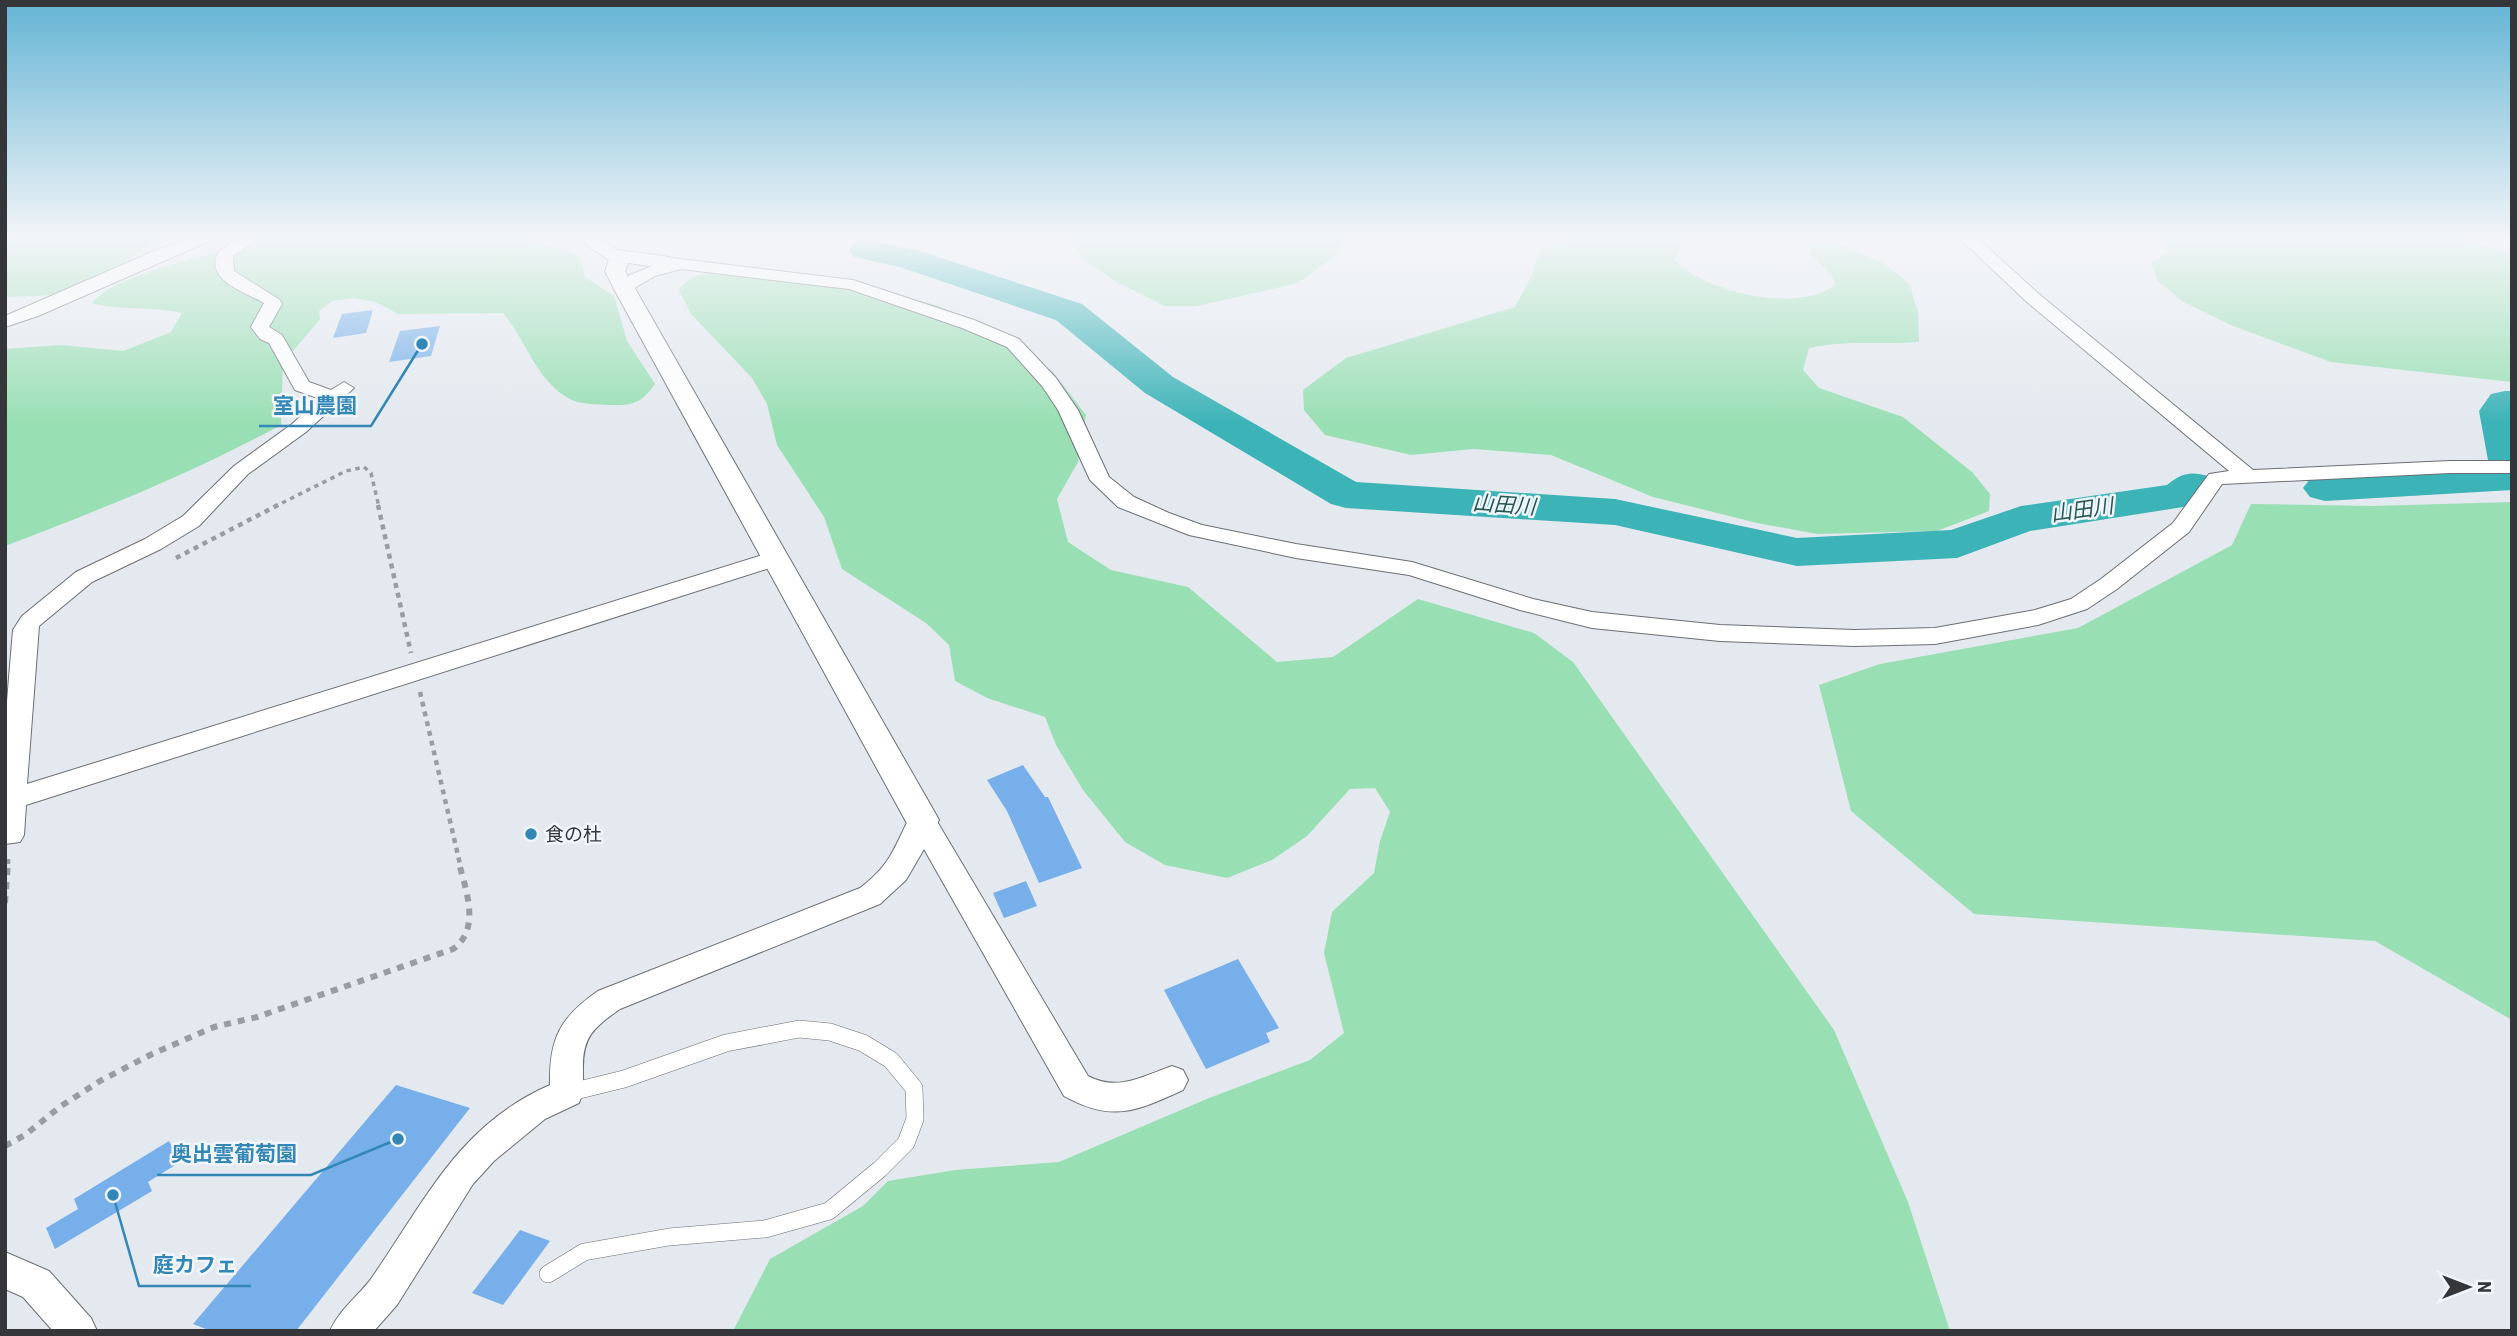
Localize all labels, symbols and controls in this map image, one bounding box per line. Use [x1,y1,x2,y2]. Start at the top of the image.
callout: 室山農園 [259,384,371,426]
text: 室山農園 [273,394,357,418]
water label: 山田川 [1472,491,1538,519]
water label: 山田川 [2049,493,2117,526]
place label: 食の杜 [545,823,602,846]
marker: 食の杜 [523,826,539,842]
callout: 奥出雲葡萄園 [157,1133,311,1175]
text: 奥出雲葡萄園 [171,1142,297,1166]
callout: 庭カフェ [139,1244,251,1286]
north arrow [2433,1252,2503,1322]
text: 庭カフェ [153,1253,237,1277]
text: N [2473,1281,2496,1293]

